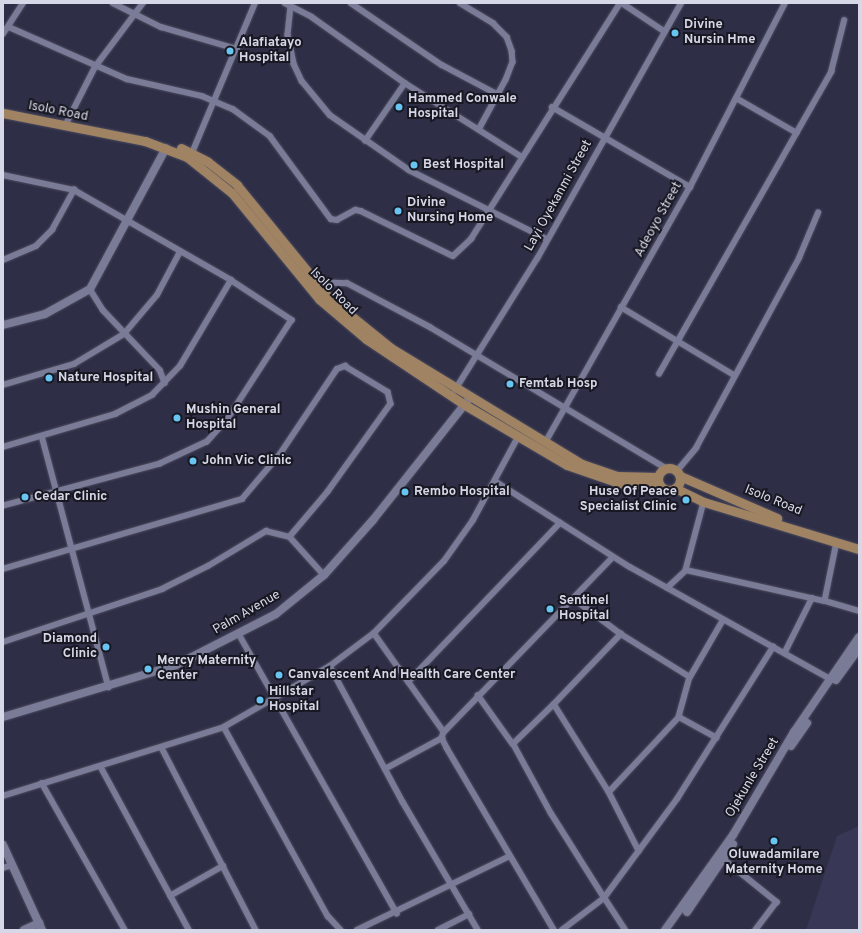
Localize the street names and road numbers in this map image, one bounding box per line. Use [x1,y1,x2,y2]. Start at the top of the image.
street label: Isolo Road [27,99,89,125]
street label: Layi Oyekanmi Street [522,138,596,254]
street label: Adeoyo Street [632,180,686,260]
street label: Isolo Road [306,265,360,319]
street label: Isolo Road [742,482,804,520]
street label: Palm Avenue [210,587,284,639]
street label: Ojekunle Street [723,735,783,821]

